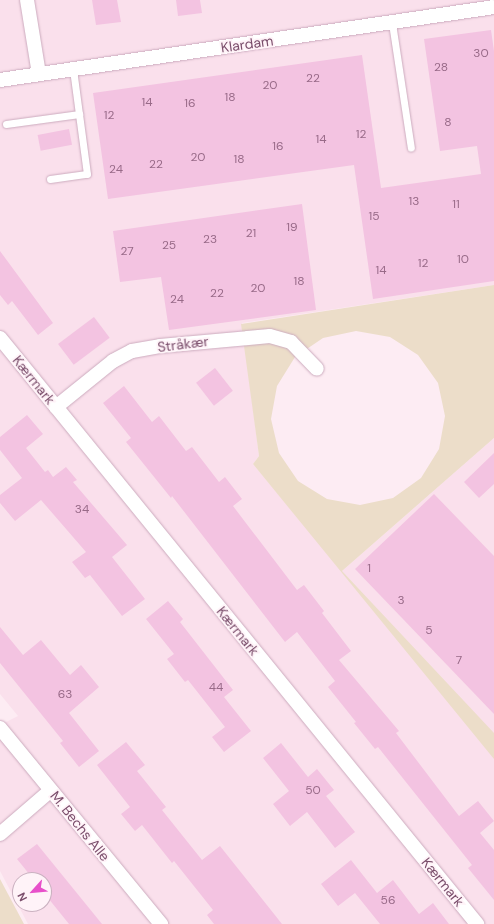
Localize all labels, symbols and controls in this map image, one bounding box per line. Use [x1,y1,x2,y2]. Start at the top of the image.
street label: Klardam [220,32,274,56]
house number: 30 [473,47,489,61]
house number: 28 [434,61,448,75]
house number: 22 [306,72,320,86]
house number: 20 [263,79,277,93]
house number: 18 [224,91,236,105]
house number: 14 [141,96,153,110]
house number: 16 [184,97,196,111]
house number: 12 [104,109,114,123]
house number: 8 [444,116,452,130]
house number: 12 [356,128,366,142]
house number: 14 [315,133,327,147]
house number: 16 [272,140,284,154]
house number: 20 [191,151,205,165]
house number: 18 [233,153,245,167]
house number: 22 [149,158,163,172]
house number: 24 [109,163,123,177]
house number: 13 [409,195,419,209]
house number: 11 [452,198,460,212]
house number: 15 [368,210,380,224]
house number: 19 [286,221,298,235]
house number: 21 [246,227,256,241]
house number: 23 [203,233,217,247]
house number: 25 [162,239,176,253]
house number: 27 [120,245,134,259]
house number: 10 [457,253,469,267]
house number: 12 [418,257,428,271]
house number: 14 [375,264,387,278]
house number: 18 [293,275,305,289]
house number: 20 [251,282,265,296]
house number: 22 [210,287,224,301]
house number: 24 [170,293,184,307]
street label: Stråkær [156,333,210,355]
street label: Kærmark [9,352,59,408]
house number: 34 [75,503,89,517]
house number: 1 [367,562,371,576]
house number: 3 [397,594,405,608]
street label: Kærmark [213,603,263,659]
house number: 5 [425,624,433,638]
house number: 7 [456,654,462,668]
house number: 44 [209,681,223,695]
house number: 63 [58,688,72,702]
house number: 50 [305,784,321,798]
street label: M. Bechs Alle [47,788,113,864]
street label: Kærmark [418,854,468,910]
north arrow [12,872,52,912]
text: N [14,890,30,904]
house number: 56 [381,894,395,908]

